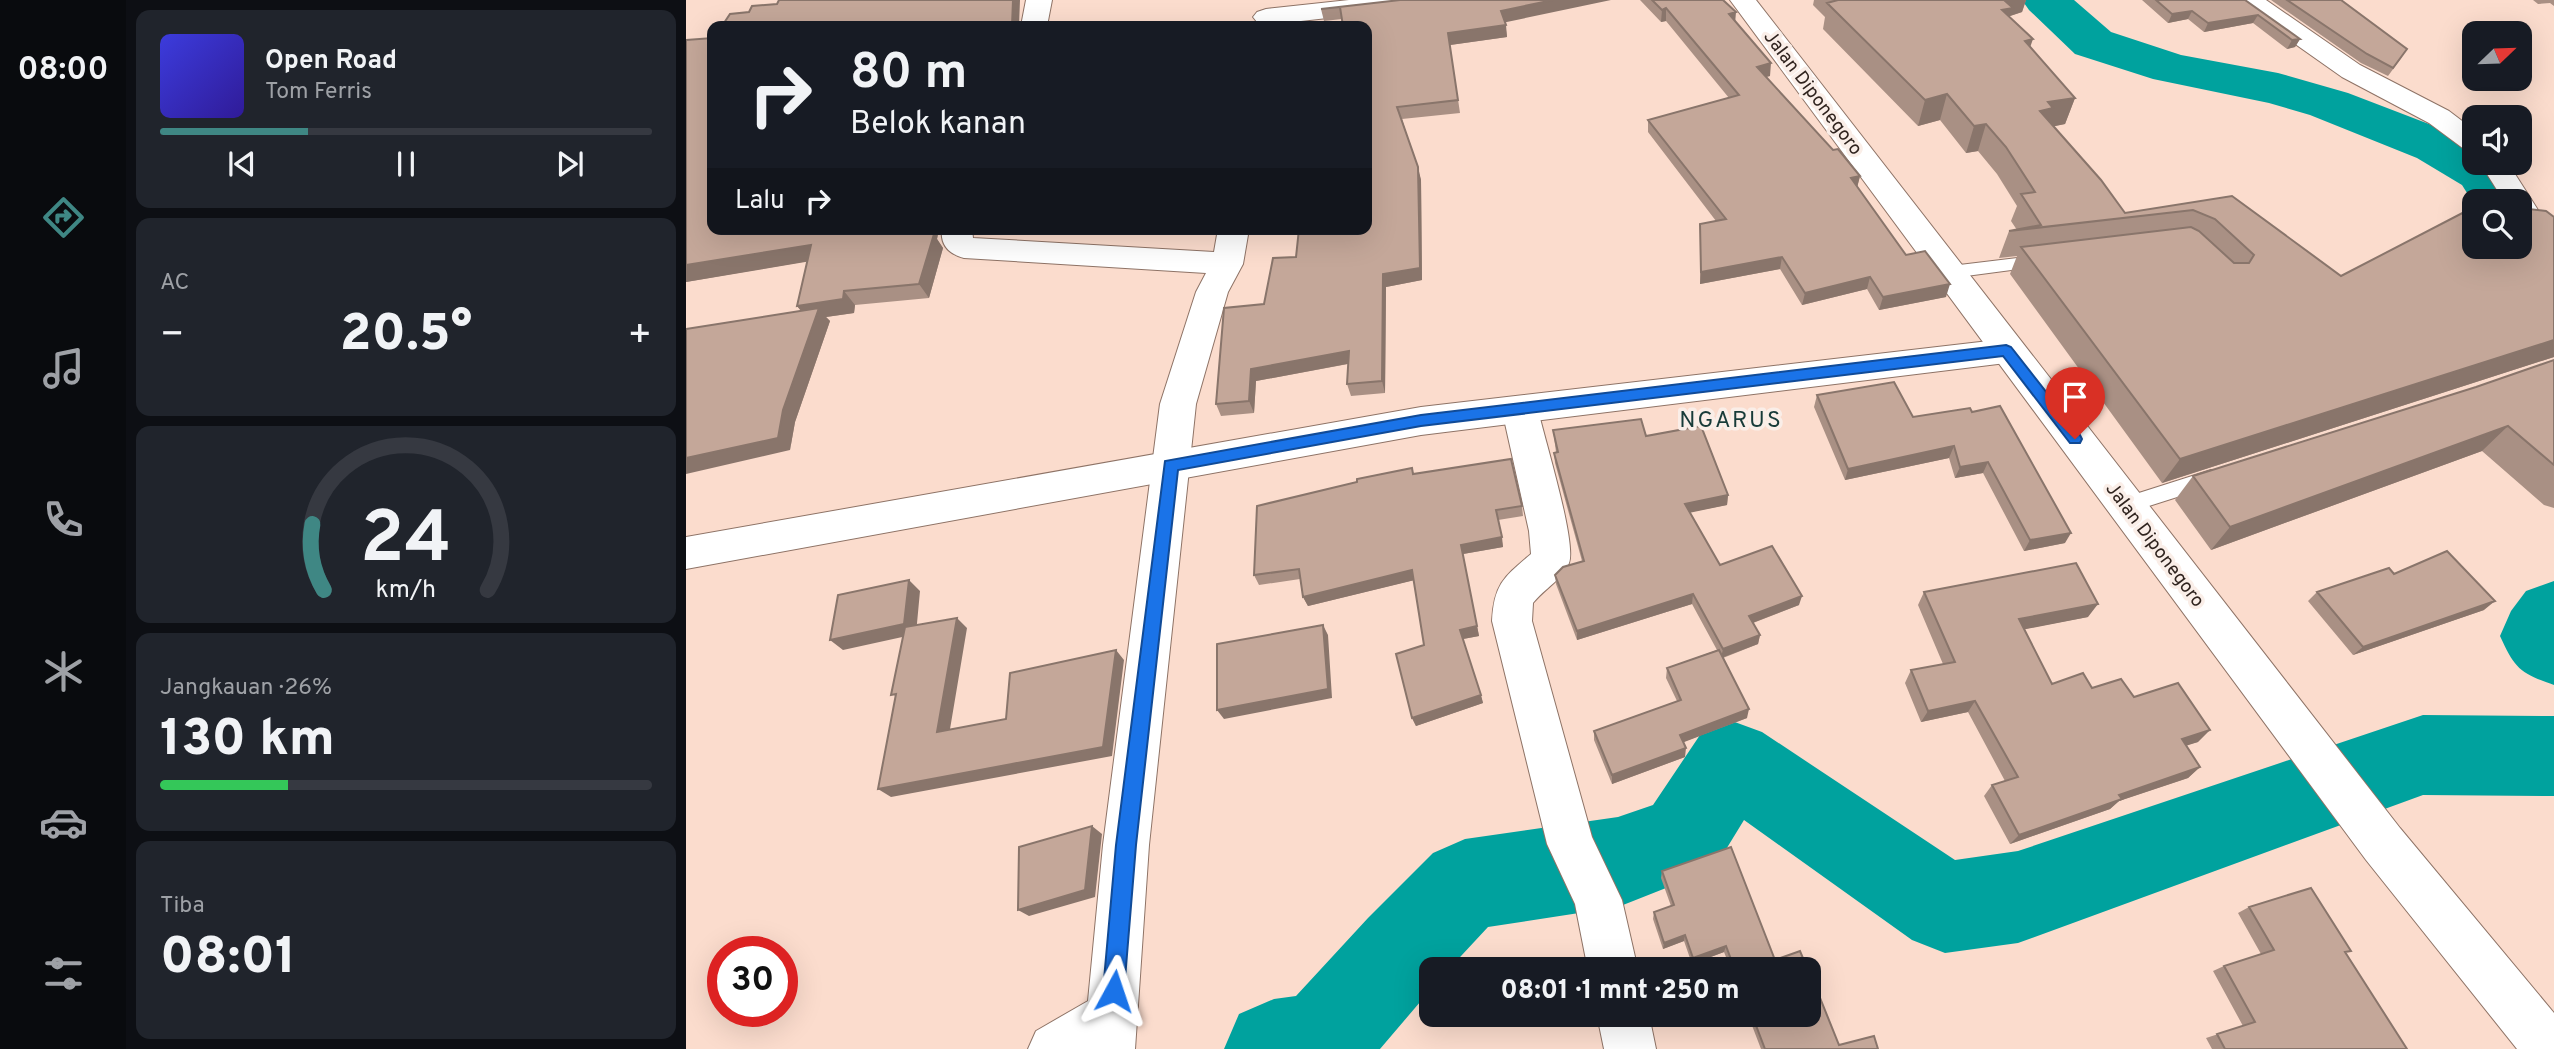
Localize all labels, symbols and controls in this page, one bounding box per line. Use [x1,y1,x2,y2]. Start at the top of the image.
north arrow [2462,21,2532,91]
map controls [2462,21,2532,259]
street label: Jalan Diponegoro [1758,26,1867,160]
text: 80 m [850,44,967,106]
text: Open Road [265,45,397,78]
icon: right [735,49,826,140]
text: 08:00 [17,51,109,91]
text: Tom Ferris [265,78,372,107]
text: Belok kanan [850,105,1026,145]
button: sound [2462,105,2532,175]
icon: previous [223,145,261,183]
icon: pause [387,145,425,183]
icon: next [551,145,589,183]
icon: right [799,182,837,220]
text: Lalu [735,185,785,218]
button: search [2462,189,2532,259]
icon: directions [39,193,88,242]
text: AC [160,269,189,298]
text: 20.5° [340,303,472,369]
text: − [160,312,185,361]
text: + [627,312,652,361]
icon: music [39,344,88,393]
pin [2045,367,2105,439]
icon: arrive [2056,378,2094,416]
district label: NGARUS [1679,407,1783,436]
street label: Jalan Diponegoro [2100,478,2209,612]
icon: phone [39,495,88,544]
text: 24 [360,497,452,589]
text: km/h [376,575,436,607]
icon: climate [39,647,88,696]
text: Jangkauan · 26% [160,674,332,703]
text: 130 km [160,708,335,774]
icon: car [39,798,88,847]
text: Tiba [160,892,205,921]
text: 08:01 [160,926,296,992]
speed limit sign: 30 [707,936,798,1027]
icon: filters [39,949,88,998]
position arrow [1077,954,1151,1028]
text: 08:01 · 1 mnt · 250 m [1500,975,1740,1008]

